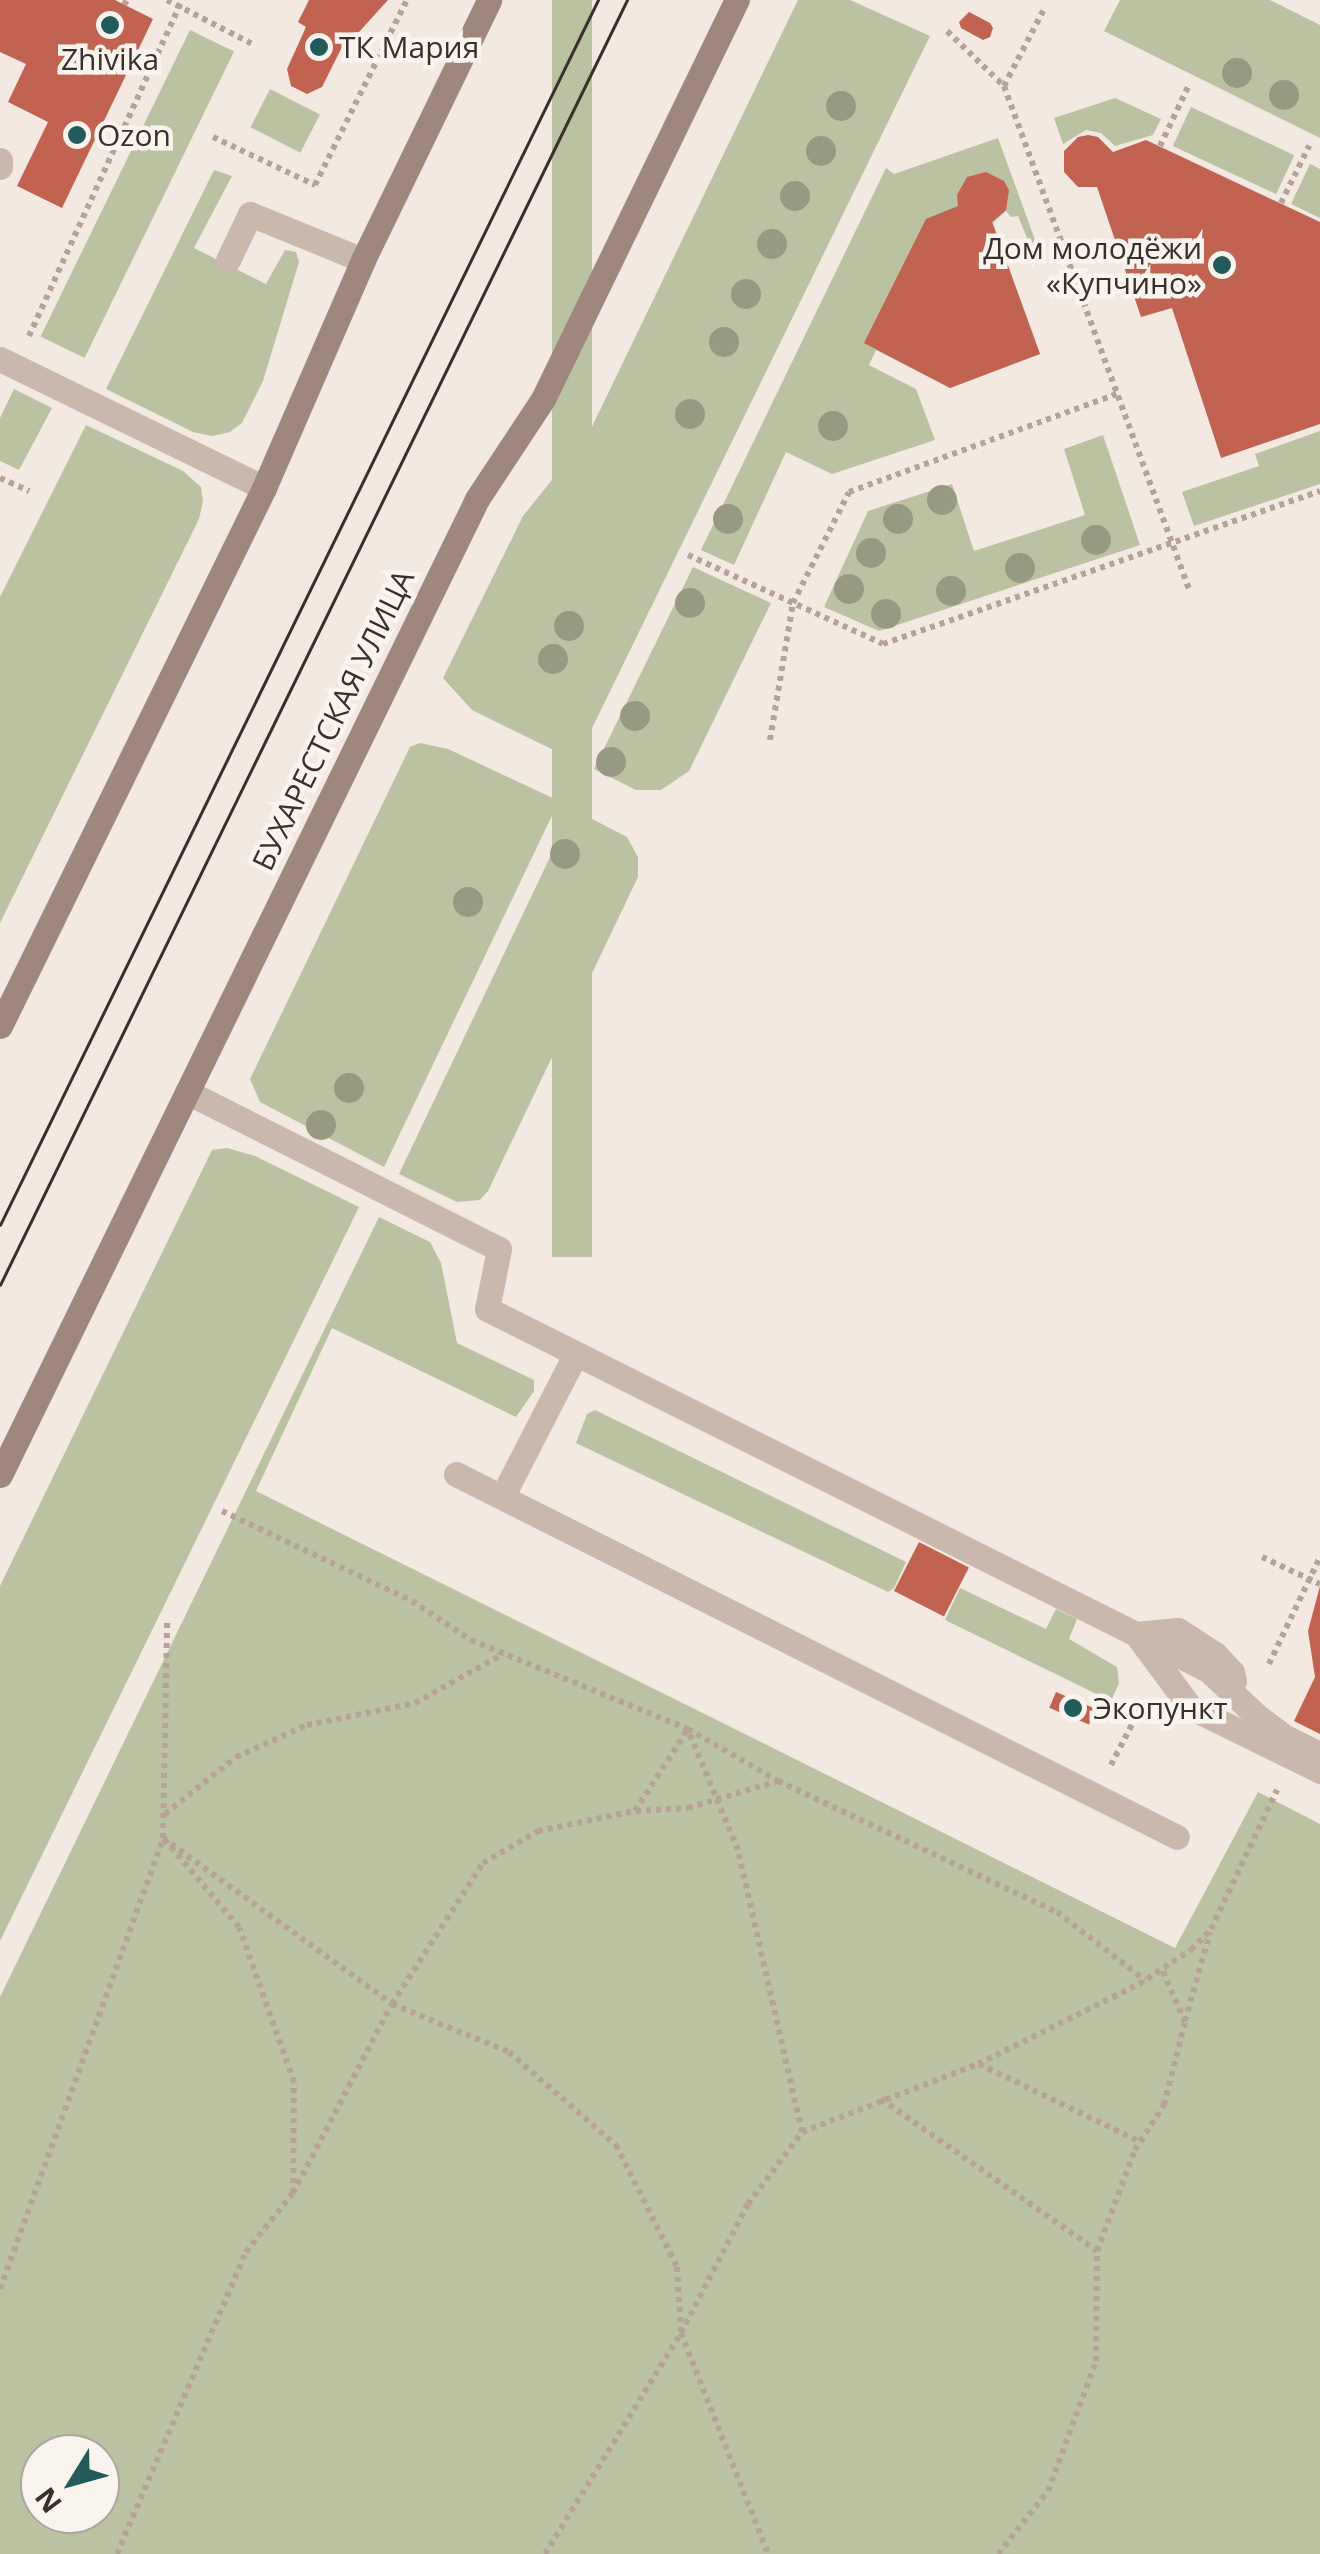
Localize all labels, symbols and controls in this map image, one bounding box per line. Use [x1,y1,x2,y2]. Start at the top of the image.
marker: Zhivika [99,14,121,36]
place label: ТК Мария [339,29,479,65]
marker: ТК Мария [308,36,330,58]
place label: Zhivika [61,41,159,77]
place label: Ozon [97,117,171,153]
marker: Ozon [66,124,88,146]
place label: Дом молодёжи «Купчино» [983,230,1202,300]
marker: Дом молодёжи «Купчино» [1211,254,1233,276]
street label: БУХАРЕСТСКАЯ УЛИЦА [245,564,421,876]
place label: Экопункт [1093,1690,1228,1726]
marker: Экопункт [1062,1697,1084,1719]
north arrow [20,2434,120,2534]
text: N [26,2480,70,2521]

